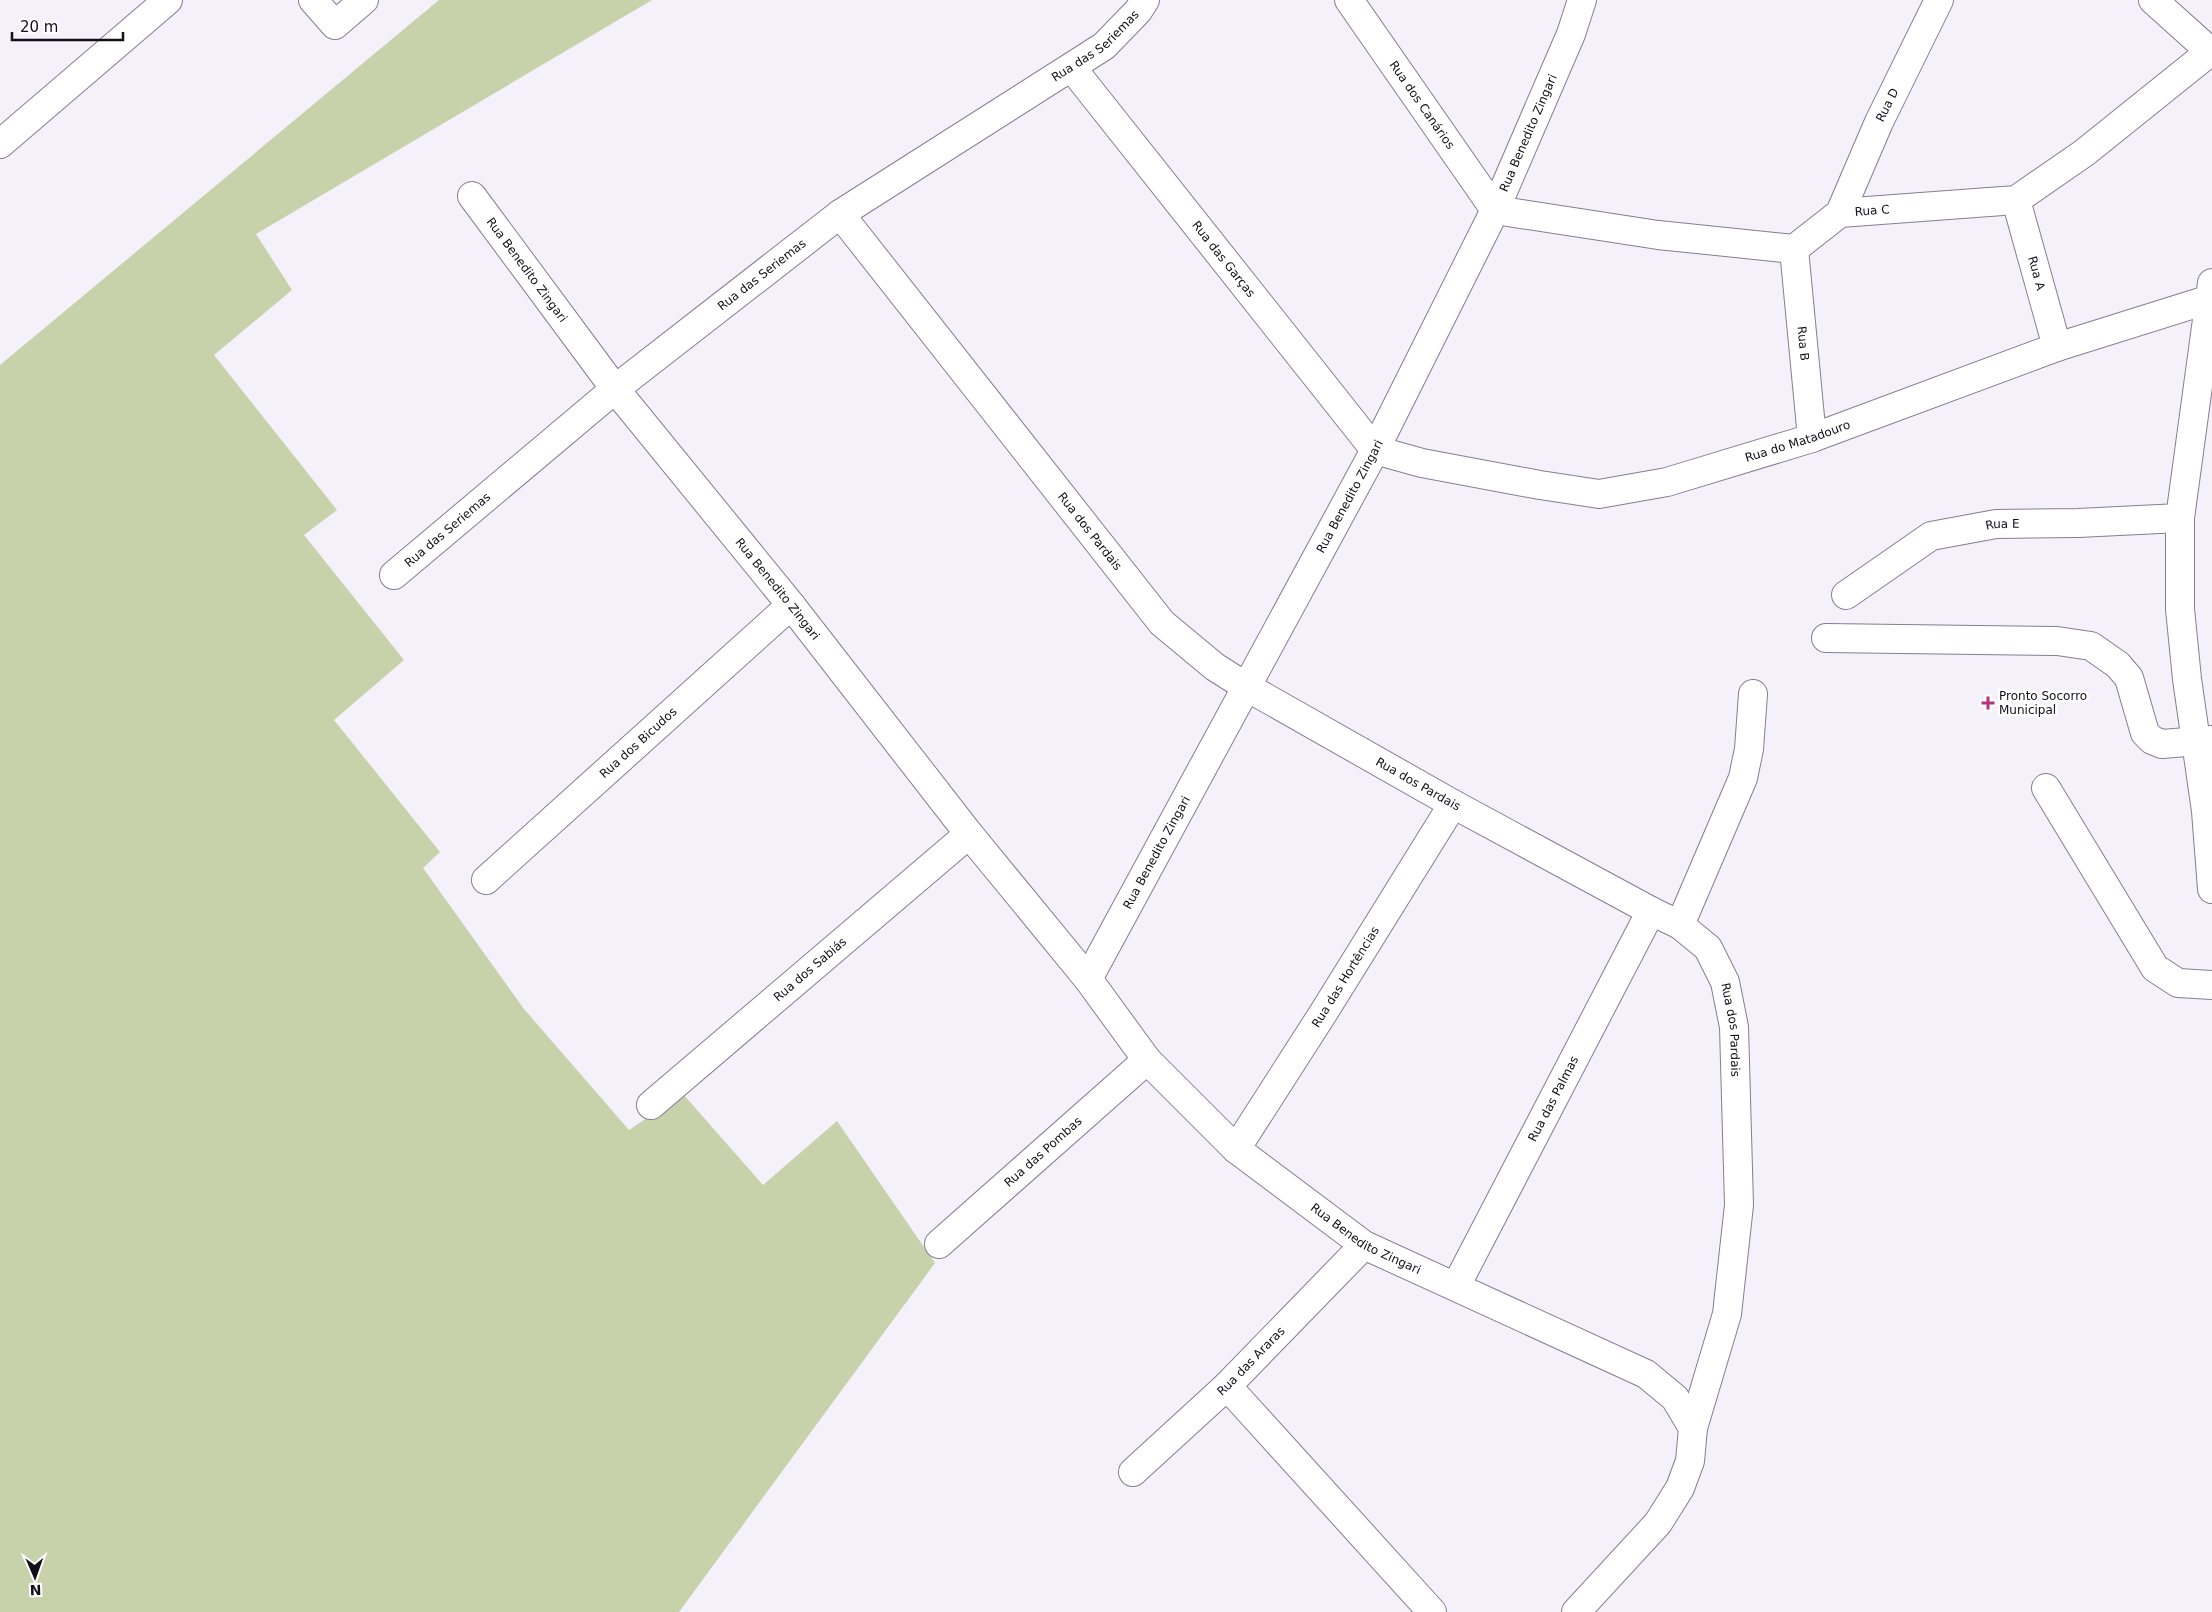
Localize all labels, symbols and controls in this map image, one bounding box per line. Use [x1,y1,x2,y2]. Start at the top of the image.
street label: Rua das Seriemas [1049,7,1142,84]
scale bar [12,10,124,42]
text: 20 m [20,18,58,36]
street label: Rua dos Canários [1387,58,1458,152]
street label: Rua Benedito Zingari [1497,72,1560,194]
street label: Rua D [1873,86,1902,124]
street label: Rua C [1854,202,1890,219]
street label: Rua Benedito Zingari [483,215,570,325]
street label: Rua das Garças [1189,218,1258,300]
street label: Rua das Seriemas [715,236,809,313]
street label: Rua A [2025,255,2048,293]
street label: Rua B [1794,326,1812,362]
street label: Rua do Matadouro [1743,417,1852,465]
street label: Rua Benedito Zingari [1313,438,1386,555]
street label: Rua das Seriemas [402,490,493,570]
street label: Rua dos Pardais [1055,490,1125,573]
street label: Rua E [1984,517,2020,533]
street label: Rua Benedito Zingari [732,535,823,643]
place label: Pronto Socorro Municipal [1999,689,2087,717]
marker: Pronto Socorro Municipal [1981,696,1995,710]
street label: Rua dos Bicudos [597,704,680,781]
street label: Rua dos Pardais [1373,755,1463,814]
street label: Rua Benedito Zingari [1120,793,1193,911]
street label: Rua das Hortências [1309,924,1382,1030]
street label: Rua dos Sabiás [771,935,849,1004]
street label: Rua dos Pardais [1718,981,1742,1077]
street label: Rua das Palmas [1525,1054,1581,1144]
street label: Rua das Pombas [1001,1114,1085,1190]
street label: Rua Benedito Zingari [1308,1201,1423,1277]
street label: Rua das Araras [1214,1324,1288,1398]
north arrow [10,1552,60,1602]
text: N [29,1582,42,1598]

